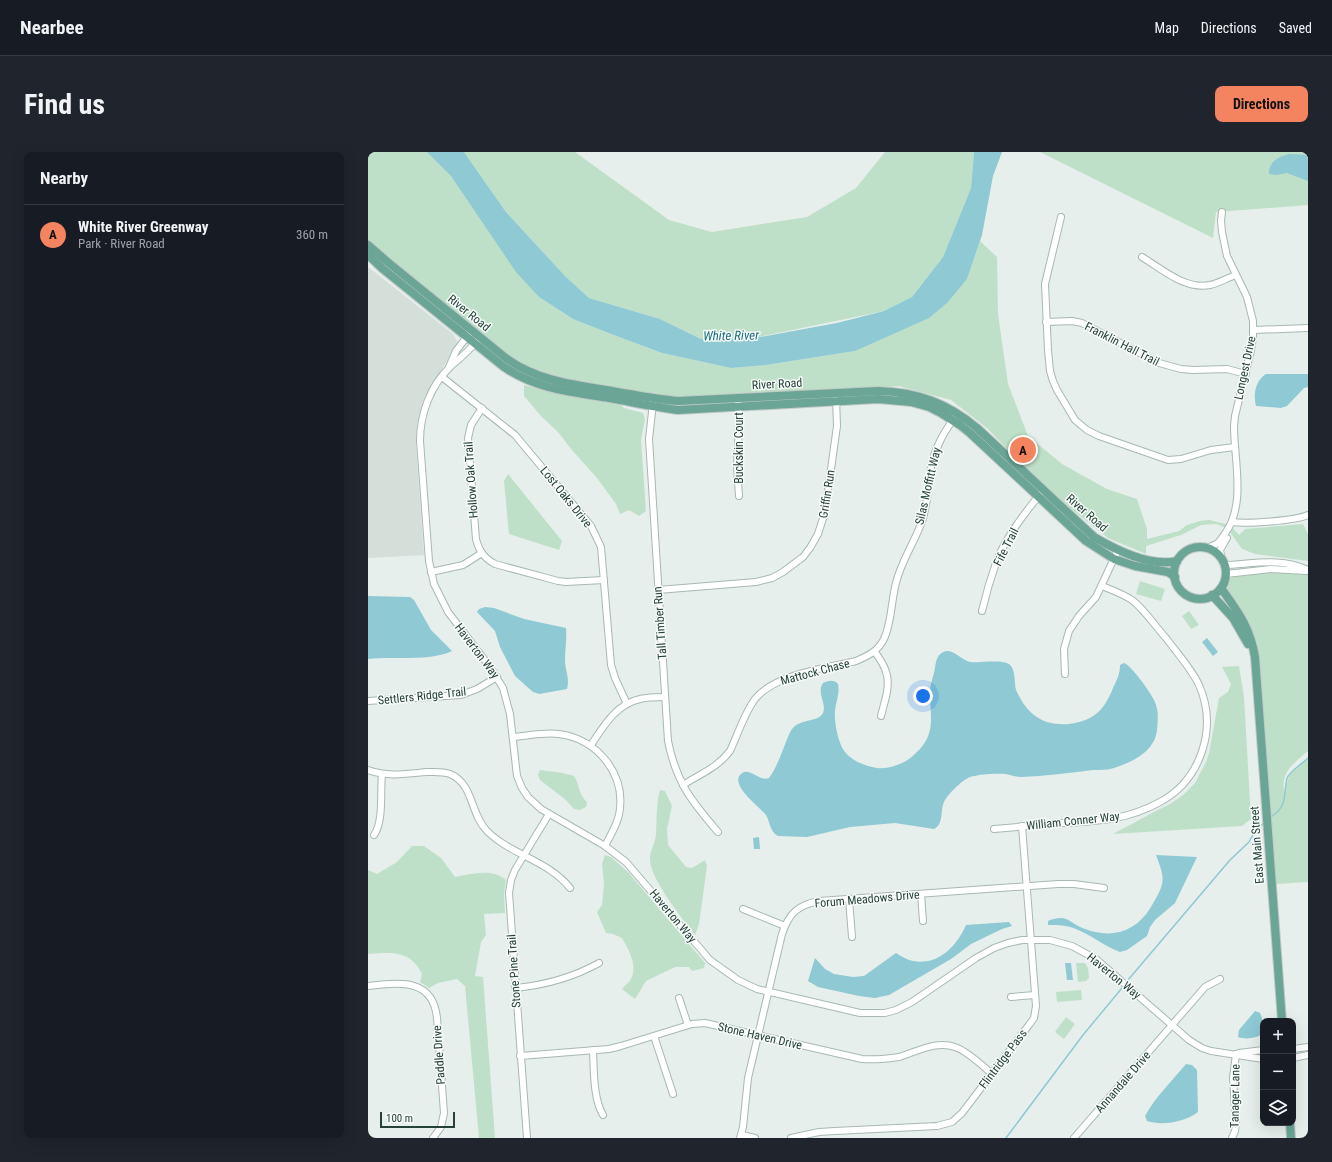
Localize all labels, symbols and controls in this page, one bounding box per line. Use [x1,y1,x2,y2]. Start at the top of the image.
text: Nearbee [20,16,84,39]
text: Map [1155,20,1179,36]
text: Directions [1201,20,1257,36]
text: Saved [1279,20,1312,36]
button: Directions [1215,86,1308,122]
text: Find us [24,88,105,121]
text: Nearby [40,168,88,188]
text: White River Greenway [78,218,208,236]
text: A [49,227,57,242]
text: 360 m [296,227,328,242]
text: Park · River Road [78,236,165,251]
street label: River Road [445,292,493,334]
street label: Franklin Hall Trail [1082,319,1162,369]
water label: White River [703,327,760,343]
street label: Longest Drive [1231,334,1259,401]
street label: River Road [752,376,803,392]
street label: Buckskin Court [732,412,746,484]
pin: A [1010,435,1036,465]
street label: Hollow Oak Trail [461,441,481,519]
street label: Silas Moffitt Way [912,446,944,526]
street label: Lost Oaks Drive [537,464,595,530]
street label: Griffin Run [816,469,838,519]
street label: River Road [1063,491,1111,535]
street label: Fife Trail [990,526,1022,568]
street label: Tall Timber Run [650,586,670,660]
street label: Haverton Way [452,621,502,681]
street label: Mattock Chase [779,656,851,688]
street label: Settlers Ridge Trail [377,684,467,708]
your location [913,686,933,706]
street label: East Main Street [1247,805,1267,884]
street label: William Conner Way [1026,809,1120,833]
street label: Haverton Way [647,886,699,946]
street label: Forum Meadows Drive [814,887,920,911]
street label: Stone Pine Trail [504,934,524,1008]
street label: Haverton Way [1084,950,1144,1002]
map controls [1260,1018,1296,1126]
button: + [1260,1018,1296,1054]
street label: Stone Haven Drive [716,1019,804,1053]
street label: Paddle Drive [430,1025,448,1085]
street label: Flintridge Pass [976,1027,1030,1091]
street label: Annandale Drive [1092,1048,1154,1116]
button: − [1260,1054,1296,1090]
street label: Tanager Lane [1227,1064,1243,1128]
button: layers [1260,1090,1296,1126]
scale bar [380,1110,455,1129]
text: 100 m [386,1112,413,1125]

